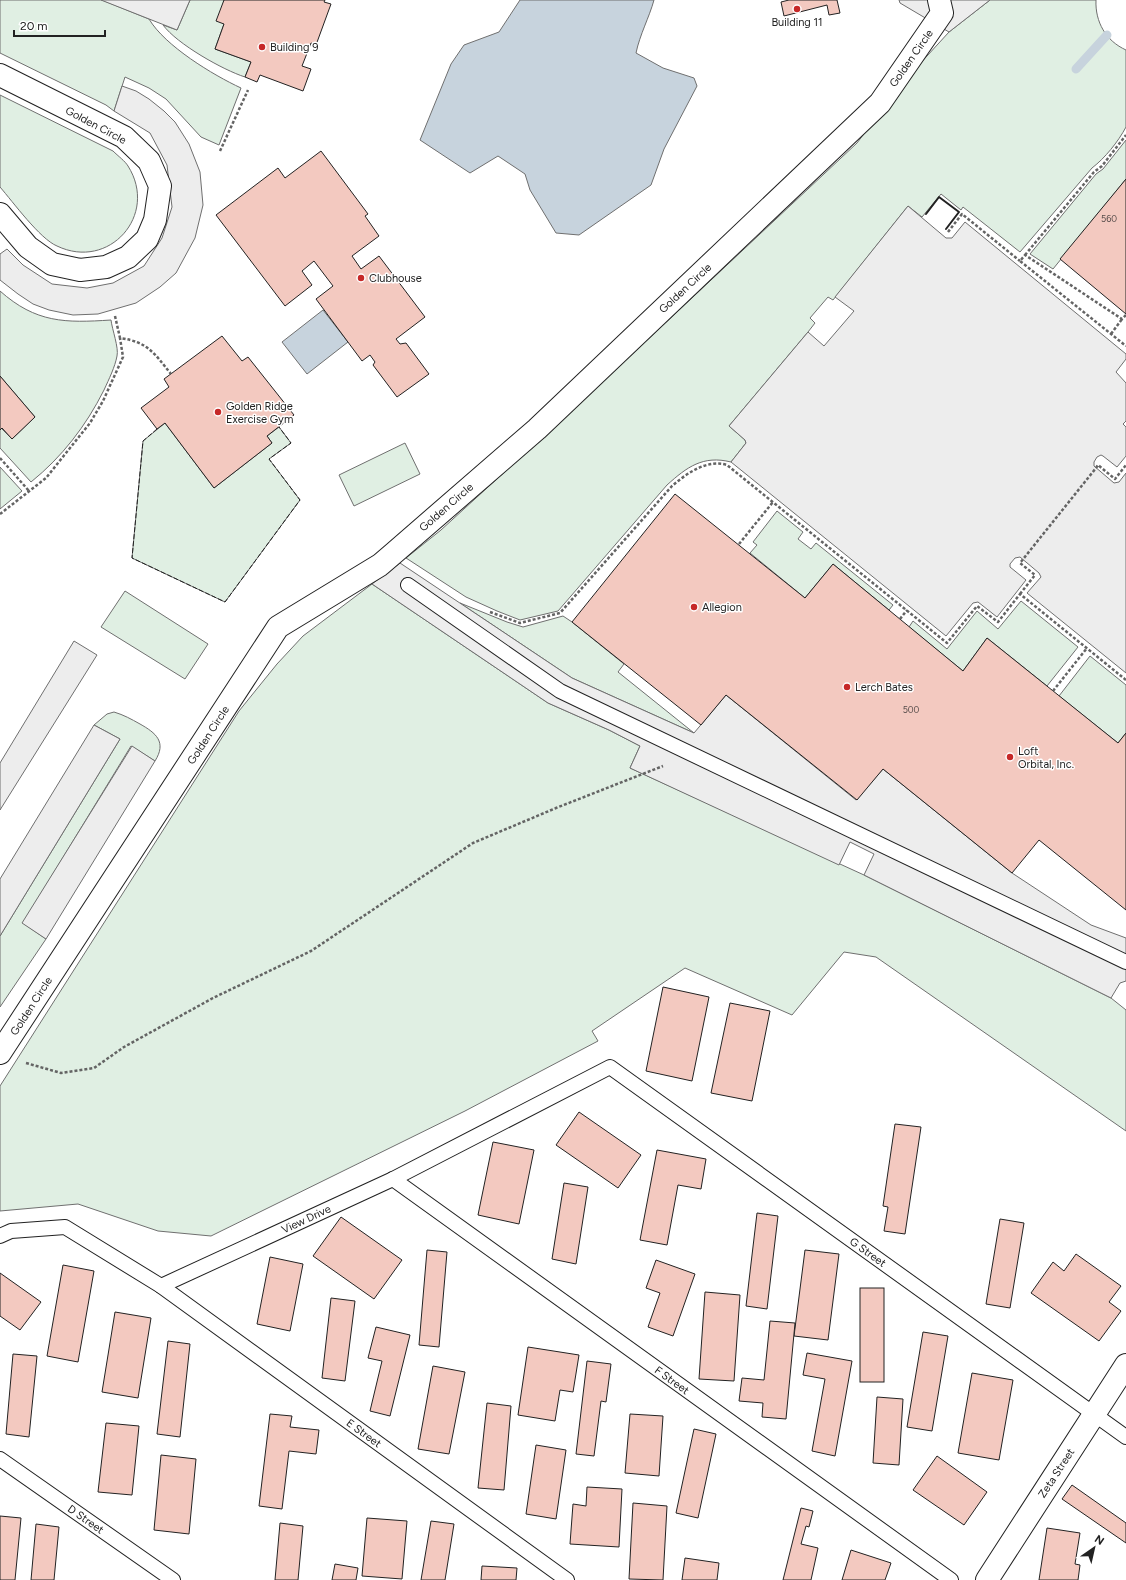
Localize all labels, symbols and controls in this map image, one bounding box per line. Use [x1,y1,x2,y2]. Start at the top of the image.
marker: Building 11 [792,4,802,14]
scale bar [14,12,105,38]
place label: Building 11 [771,16,823,29]
text: 20 m [20,19,48,33]
street label: Golden Circle [887,27,936,89]
place label: Building 9 [270,41,318,54]
marker: Building 9 [257,42,267,52]
street label: Golden Circle [63,104,128,147]
house number: 560 [1101,213,1117,224]
street label: Golden Circle [656,261,714,316]
place label: Clubhouse [369,272,422,285]
marker: Clubhouse [356,273,366,283]
place label: Golden Ridge Exercise Gym [226,400,293,426]
marker: Golden Ridge Exercise Gym [213,407,223,417]
street label: Golden Circle [417,480,476,534]
place label: Allegion [702,601,742,614]
marker: Allegion [689,602,699,612]
place label: Lerch Bates [855,681,913,694]
marker: Lerch Bates [842,682,852,692]
street label: Golden Circle [185,704,232,767]
house number: 500 [903,704,920,715]
place label: Loft Orbital, Inc. [1018,745,1074,771]
marker: Loft Orbital, Inc. [1005,752,1015,762]
street label: Golden Circle [8,975,55,1038]
street label: View Drive [280,1202,333,1237]
street label: G Street [847,1235,888,1270]
street label: F Street [652,1364,692,1397]
street label: E Street [344,1416,384,1450]
street label: Zeta Street [1036,1446,1077,1500]
street label: D Street [65,1502,106,1537]
north arrow [1074,1528,1114,1568]
text: N [1092,1532,1106,1548]

